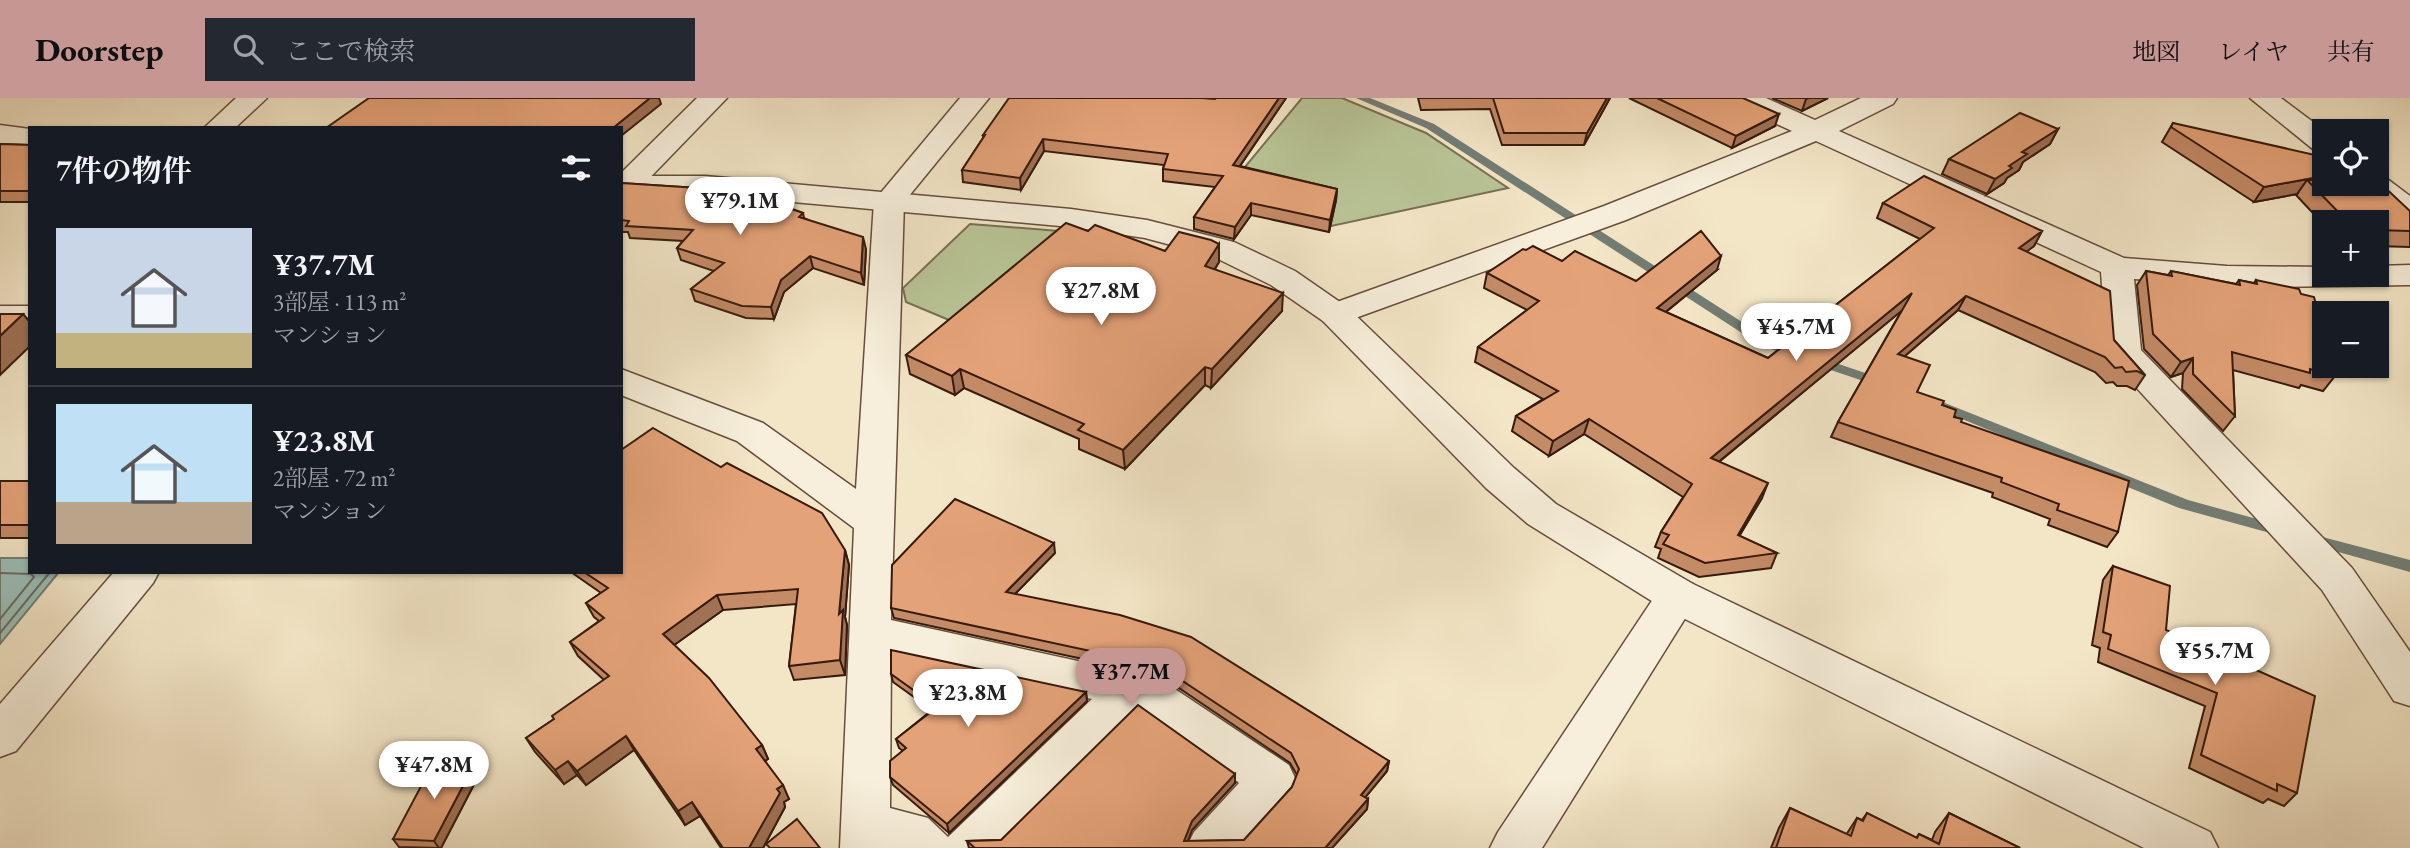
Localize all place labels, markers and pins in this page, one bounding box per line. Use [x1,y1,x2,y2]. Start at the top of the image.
pin: ¥79.1M [683,178,797,237]
pin: ¥27.8M [1044,268,1158,327]
pin: ¥45.7M [1739,303,1853,363]
pin: ¥55.7M [2158,628,2272,687]
pin: ¥37.7M [1074,648,1188,708]
pin: ¥23.8M [911,670,1025,729]
pin: ¥47.8M [377,742,491,801]

